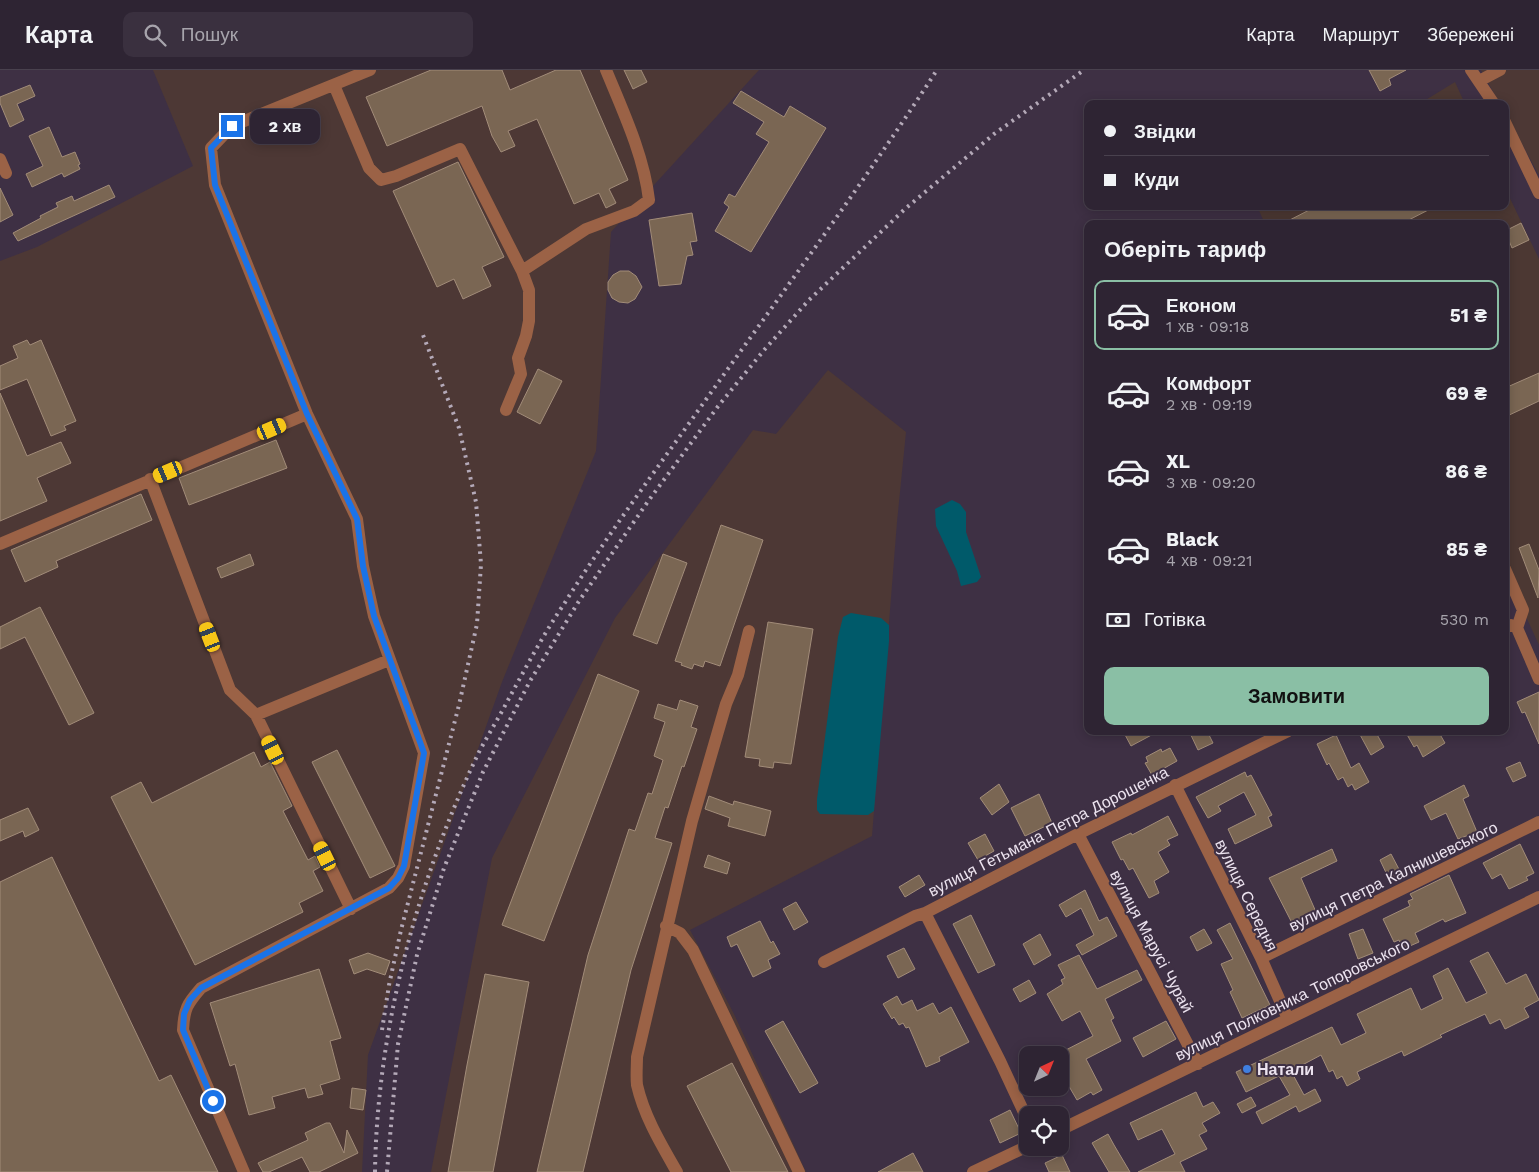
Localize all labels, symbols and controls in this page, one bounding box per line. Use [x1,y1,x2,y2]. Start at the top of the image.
search box [123,12,473,57]
text: Карта [25,21,93,49]
icon: search [141,21,169,49]
text: Пошук [181,23,238,46]
text: Карта [1246,24,1294,45]
text: Маршрут [1322,24,1399,45]
text: Збережені [1427,24,1514,45]
callout: 2 хв [250,108,320,144]
route end [221,115,243,137]
text: 2 хв [269,117,301,136]
text: Звідки [1134,120,1196,143]
text: Куди [1134,168,1179,191]
text: Оберіть тариф [1104,237,1266,262]
icon: car [1106,293,1151,338]
text: Економ [1166,294,1236,317]
text: 51 ₴ [1450,304,1487,327]
text: 1 хв · 09:18 [1166,317,1249,336]
icon: car [1106,371,1151,416]
text: Комфорт [1166,372,1251,395]
text: 69 ₴ [1445,382,1487,405]
text: 2 хв · 09:19 [1166,395,1252,414]
car [255,416,288,442]
icon: car [1106,449,1151,494]
text: XL [1166,450,1190,473]
car [151,459,184,485]
text: 86 ₴ [1445,460,1487,483]
text: 3 хв · 09:20 [1166,473,1256,492]
icon: car [1106,527,1151,572]
text: Black [1166,528,1219,551]
text: 85 ₴ [1446,538,1487,561]
text: 4 хв · 09:21 [1166,551,1252,570]
icon: cash [1104,606,1132,634]
text: Готівка [1144,608,1205,631]
text: 530 m [1440,610,1489,629]
car [197,620,222,654]
button: Замовити [1104,667,1489,725]
car [259,733,286,767]
street label: вулиця Гетьмана Петра Дорошенка [925,762,1172,901]
street label: вулиця Петра Калнишевського [1286,817,1501,935]
street label: вулиця Середня [1211,836,1282,954]
car [311,839,338,873]
street label: вулиця Марусі Чурай [1106,867,1197,1016]
street label: вулиця Полковника Топоровського [1172,934,1413,1065]
north arrow [1019,1046,1069,1096]
map controls [1019,1046,1069,1156]
place label: Натали [1257,1060,1314,1079]
marker: Натали [1241,1063,1253,1075]
route start [202,1090,224,1112]
button: locate [1019,1106,1069,1156]

